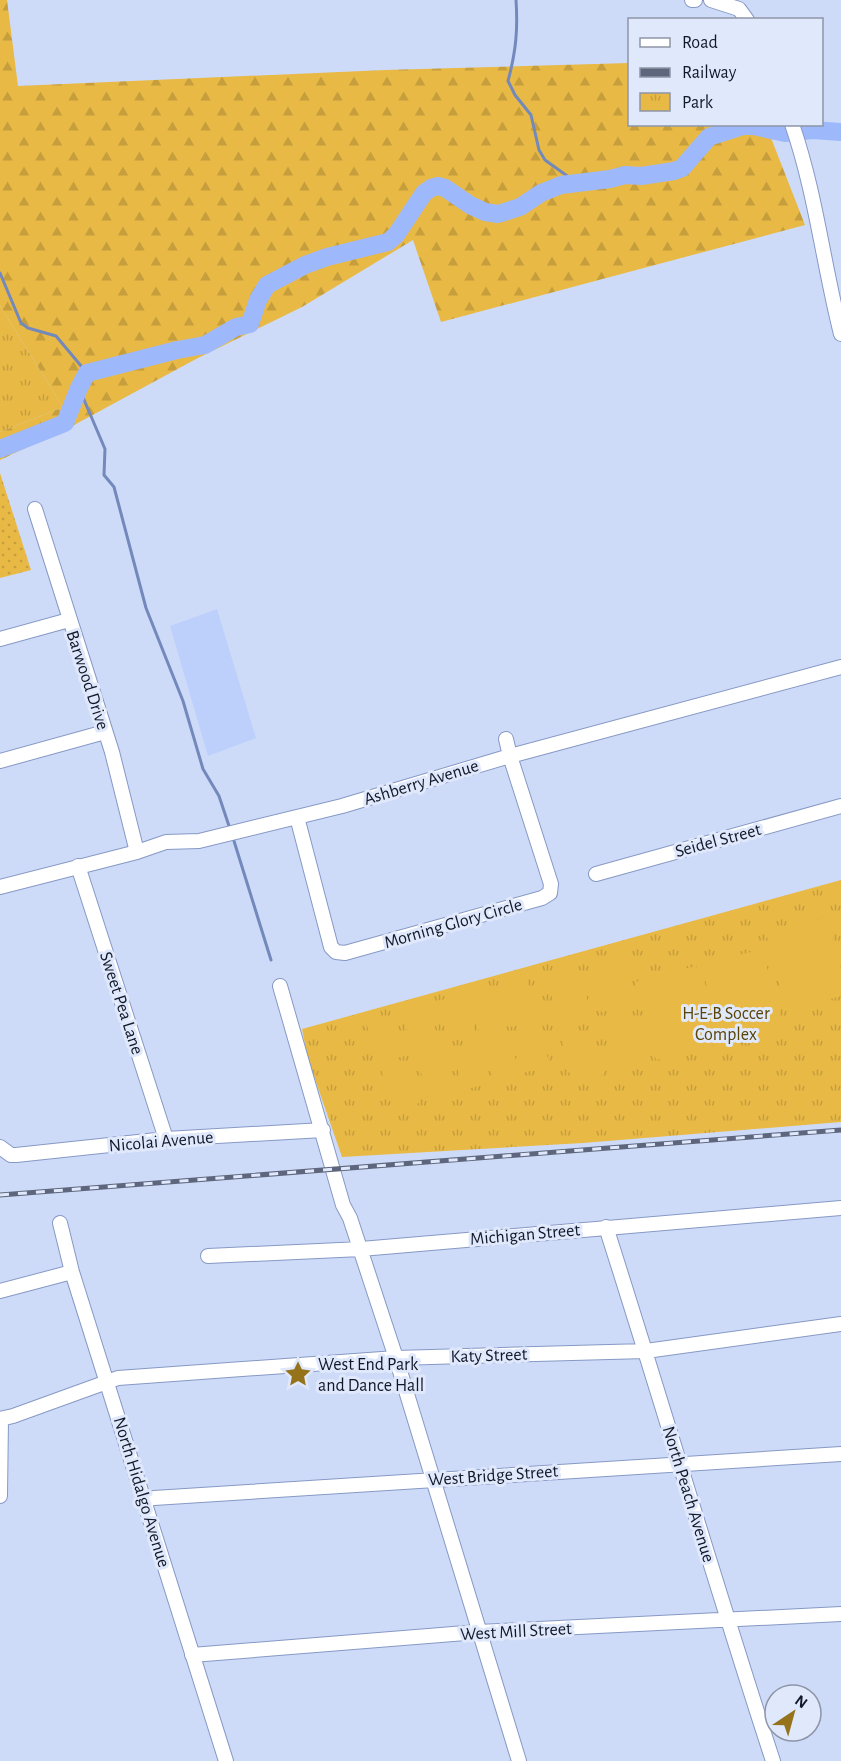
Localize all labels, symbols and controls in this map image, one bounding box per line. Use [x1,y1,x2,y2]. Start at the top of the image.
legend [628,18,823,126]
text: Road [682,34,718,52]
text: Railway [682,64,737,82]
text: Park [682,94,714,112]
street label: Barwood Drive [63,628,112,732]
street label: Ashberry Avenue [362,757,481,809]
street label: Seidel Street [673,821,763,861]
street label: Morning Glory Circle [382,896,524,952]
street label: Sweet Pea Lane [96,950,146,1057]
park label: H-E-B Soccer Complex [682,1005,770,1044]
street label: Nicolai Avenue [108,1128,214,1156]
street label: Michigan Street [469,1221,581,1249]
street label: Katy Street [450,1346,528,1366]
place label: West End Park and Dance Hall [318,1356,424,1395]
place icon: West End Park and Dance Hall [283,1359,313,1389]
street label: North Hidalgo Avenue [110,1415,172,1570]
street label: North Peach Avenue [659,1424,717,1565]
street label: West Bridge Street [427,1462,559,1490]
street label: West Mill Street [460,1620,573,1644]
north arrow [763,1683,823,1743]
text: N [792,1692,810,1711]

